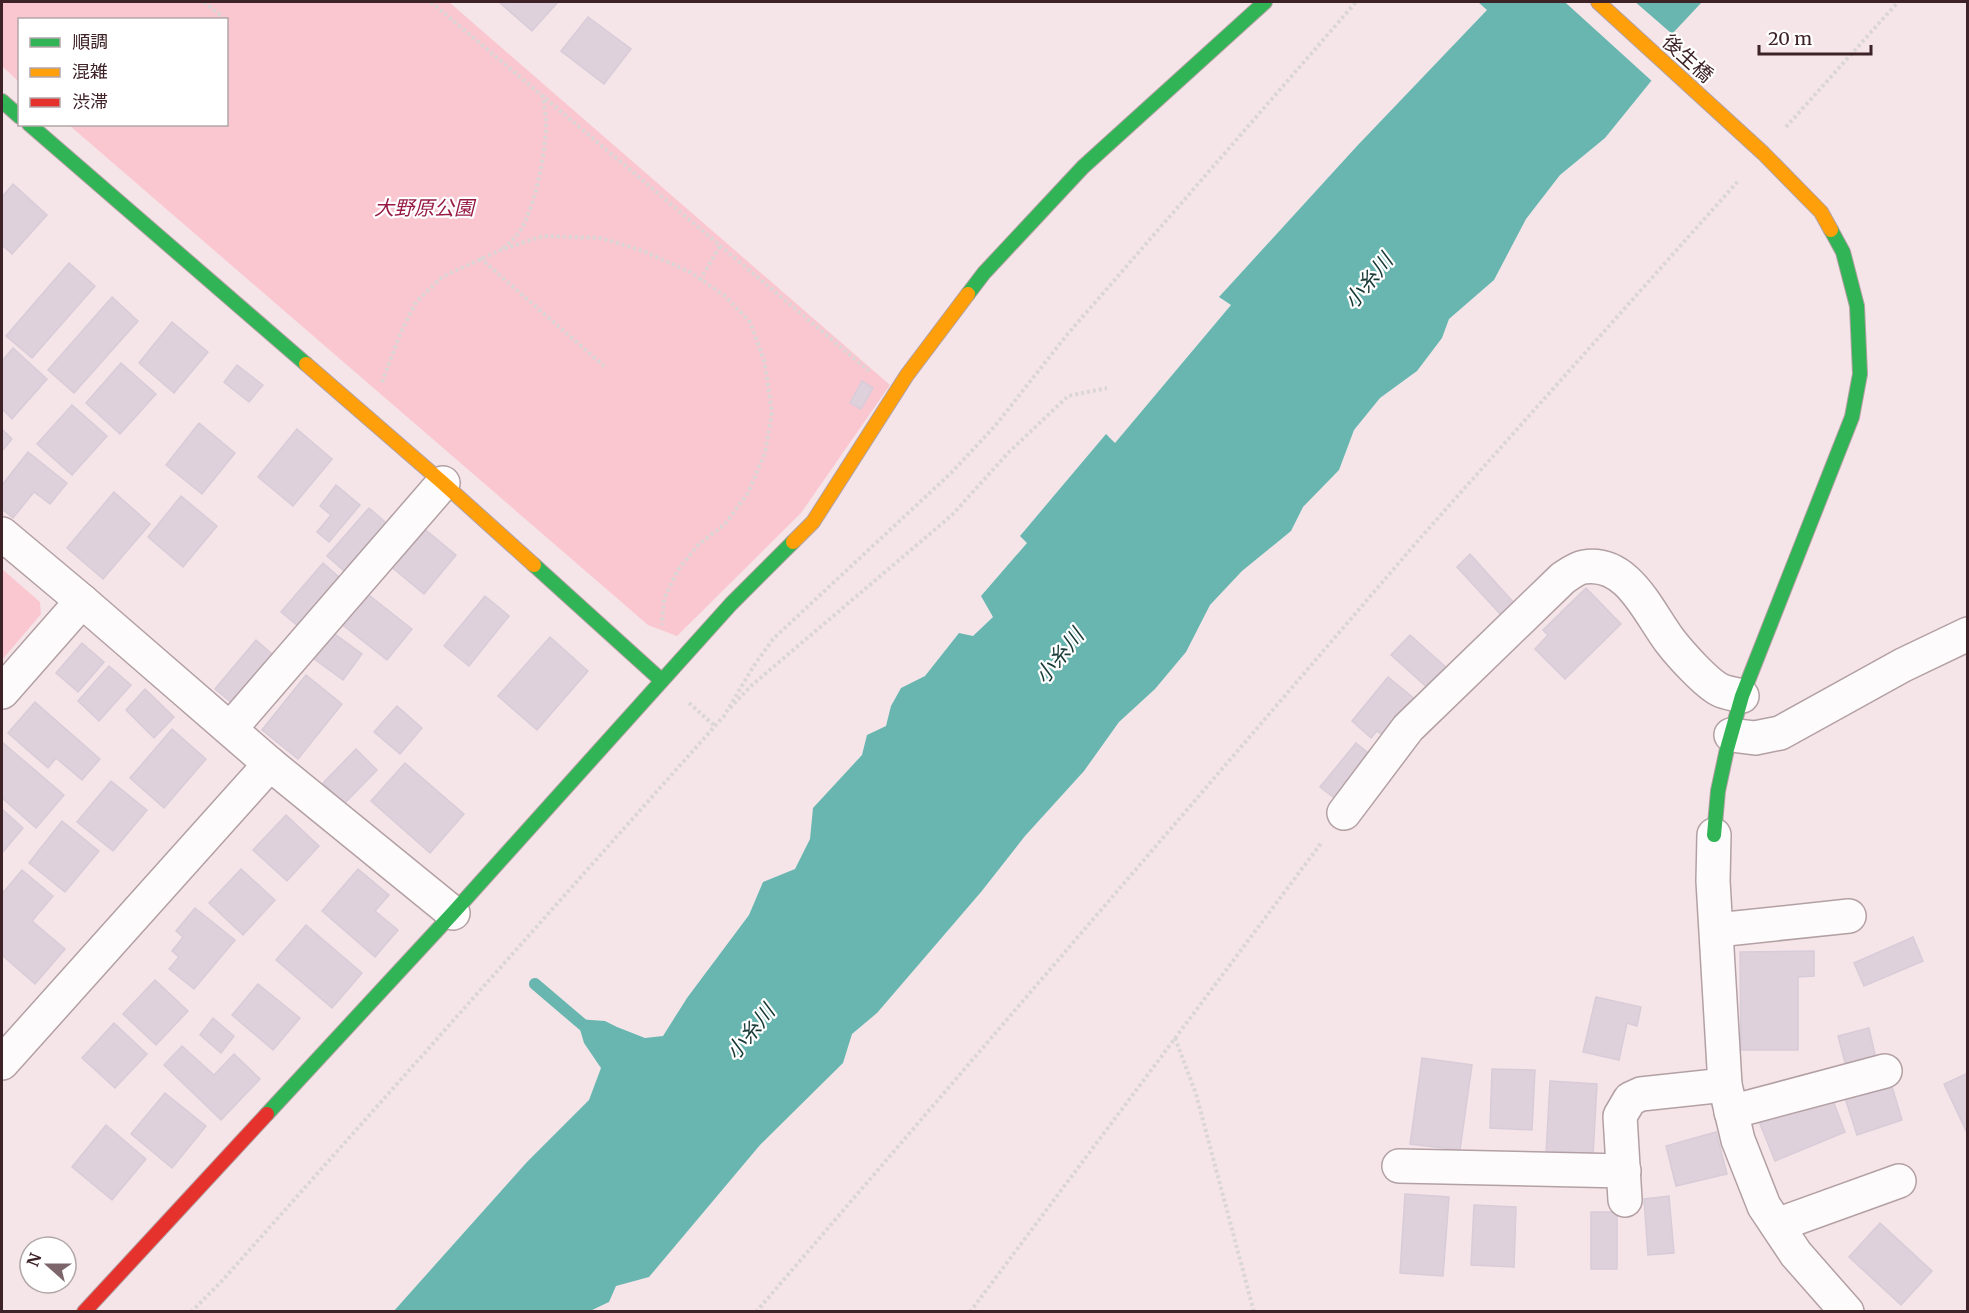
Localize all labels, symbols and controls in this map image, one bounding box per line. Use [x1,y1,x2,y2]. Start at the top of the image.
legend [18,18,228,126]
scale bar [1759,18,1872,56]
text: 20 m [1768,27,1812,50]
street label: 後生橋 [1657,29,1719,87]
text: 順調 [72,30,108,53]
text: 混雑 [72,60,108,83]
text: 渋滞 [72,90,108,113]
park label: 大野原公園 [374,195,477,220]
water label: 小糸川 [1338,246,1400,314]
water label: 小糸川 [1029,621,1091,689]
water label: 小糸川 [720,997,782,1065]
north arrow [18,1235,78,1295]
text: N [22,1250,46,1269]

